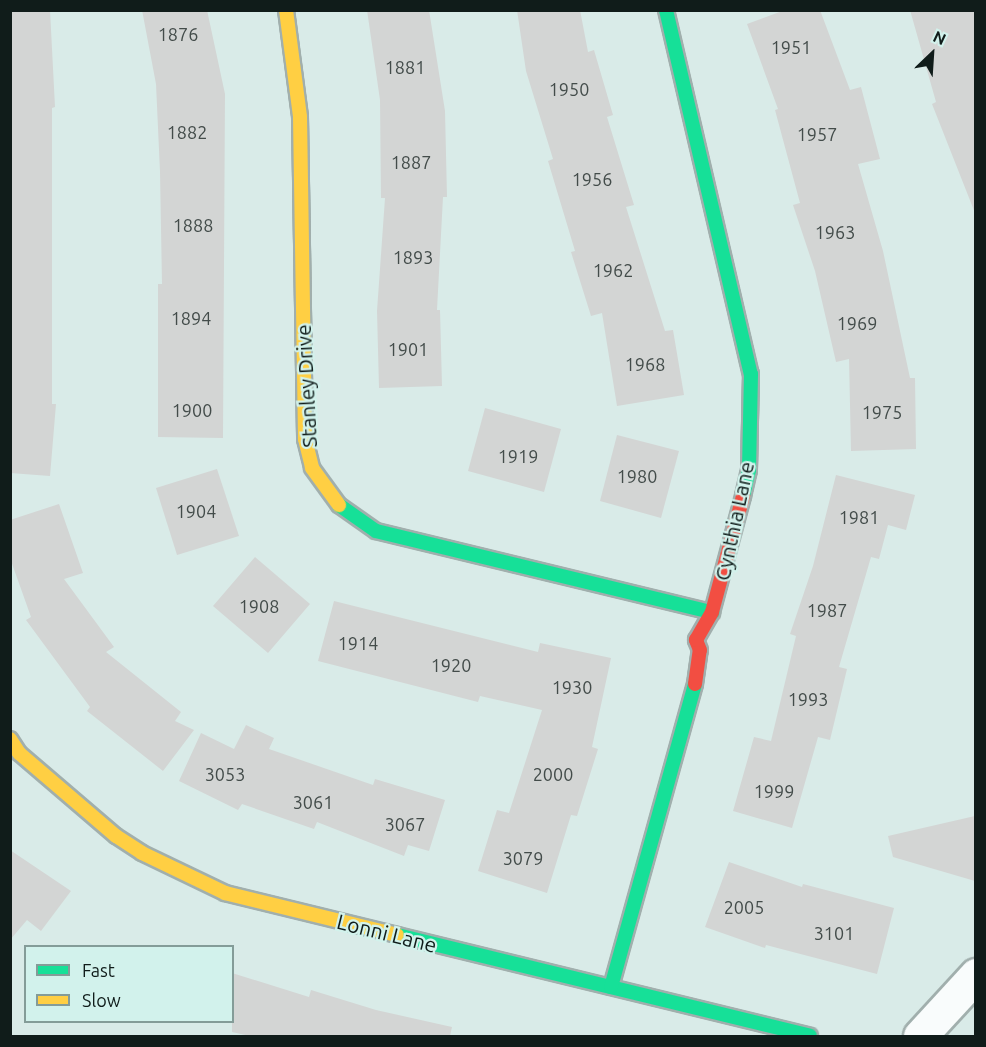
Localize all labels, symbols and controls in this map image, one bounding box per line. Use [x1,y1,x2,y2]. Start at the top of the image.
house number: 1876 [158,23,198,45]
north arrow [902,24,962,84]
text: N [930,27,949,48]
house number: 1951 [771,36,811,58]
house number: 1881 [385,56,425,78]
house number: 1950 [549,78,589,100]
house number: 1882 [167,121,207,143]
house number: 1957 [797,123,837,145]
house number: 1887 [391,151,431,173]
house number: 1956 [572,168,612,190]
house number: 1888 [173,214,213,236]
house number: 1963 [815,221,855,243]
house number: 1893 [393,246,433,268]
house number: 1962 [593,259,633,281]
house number: 1894 [171,307,211,329]
house number: 1969 [837,312,877,334]
street label: Stanley Drive [290,324,322,448]
house number: 1901 [388,338,428,360]
house number: 1968 [625,353,665,375]
house number: 1900 [172,399,212,421]
house number: 1975 [862,401,902,423]
house number: 1919 [498,445,538,467]
street label: Cynthia Lane [709,459,759,583]
house number: 1980 [617,465,657,487]
house number: 1904 [176,500,216,522]
house number: 1981 [839,506,879,528]
house number: 1908 [239,595,279,617]
house number: 1987 [807,599,847,621]
house number: 1914 [338,632,378,654]
house number: 1920 [431,654,471,676]
house number: 1930 [552,676,592,698]
house number: 1993 [788,688,828,710]
house number: 3053 [205,763,245,785]
house number: 2000 [533,763,573,785]
house number: 1999 [754,780,794,802]
house number: 3061 [293,791,333,813]
house number: 3067 [385,813,425,835]
house number: 3079 [503,847,543,869]
house number: 2005 [724,896,764,918]
street label: Lonni Lane [334,908,440,958]
house number: 3101 [814,922,854,944]
legend [24,945,234,1023]
text: Fast [82,960,115,980]
text: Slow [82,990,121,1010]

